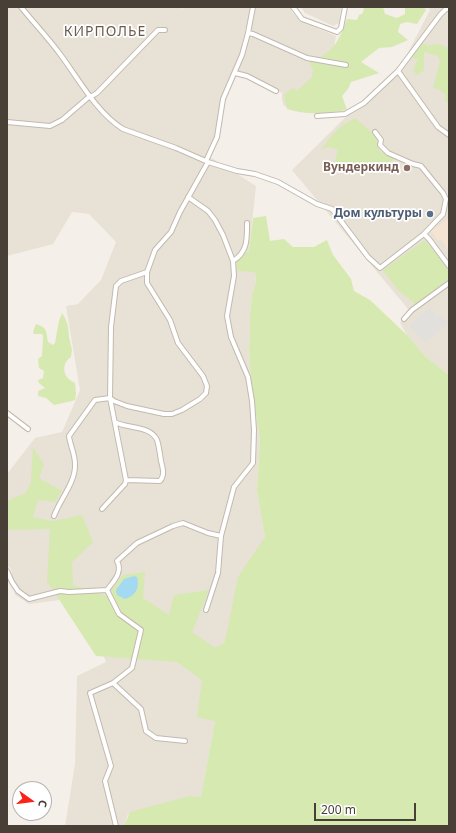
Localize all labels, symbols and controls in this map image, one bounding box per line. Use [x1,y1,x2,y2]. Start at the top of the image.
district label: КИРПОЛЬЕ [64,24,146,40]
place label: Вундеркинд [323,161,399,175]
marker: Вундеркинд [402,163,412,173]
place label: Дом культуры [334,207,422,221]
marker: Дом культуры [425,209,435,219]
north arrow [12,781,52,821]
scale bar [316,795,418,821]
text: С [35,799,51,809]
text: 200 m [321,801,356,818]

